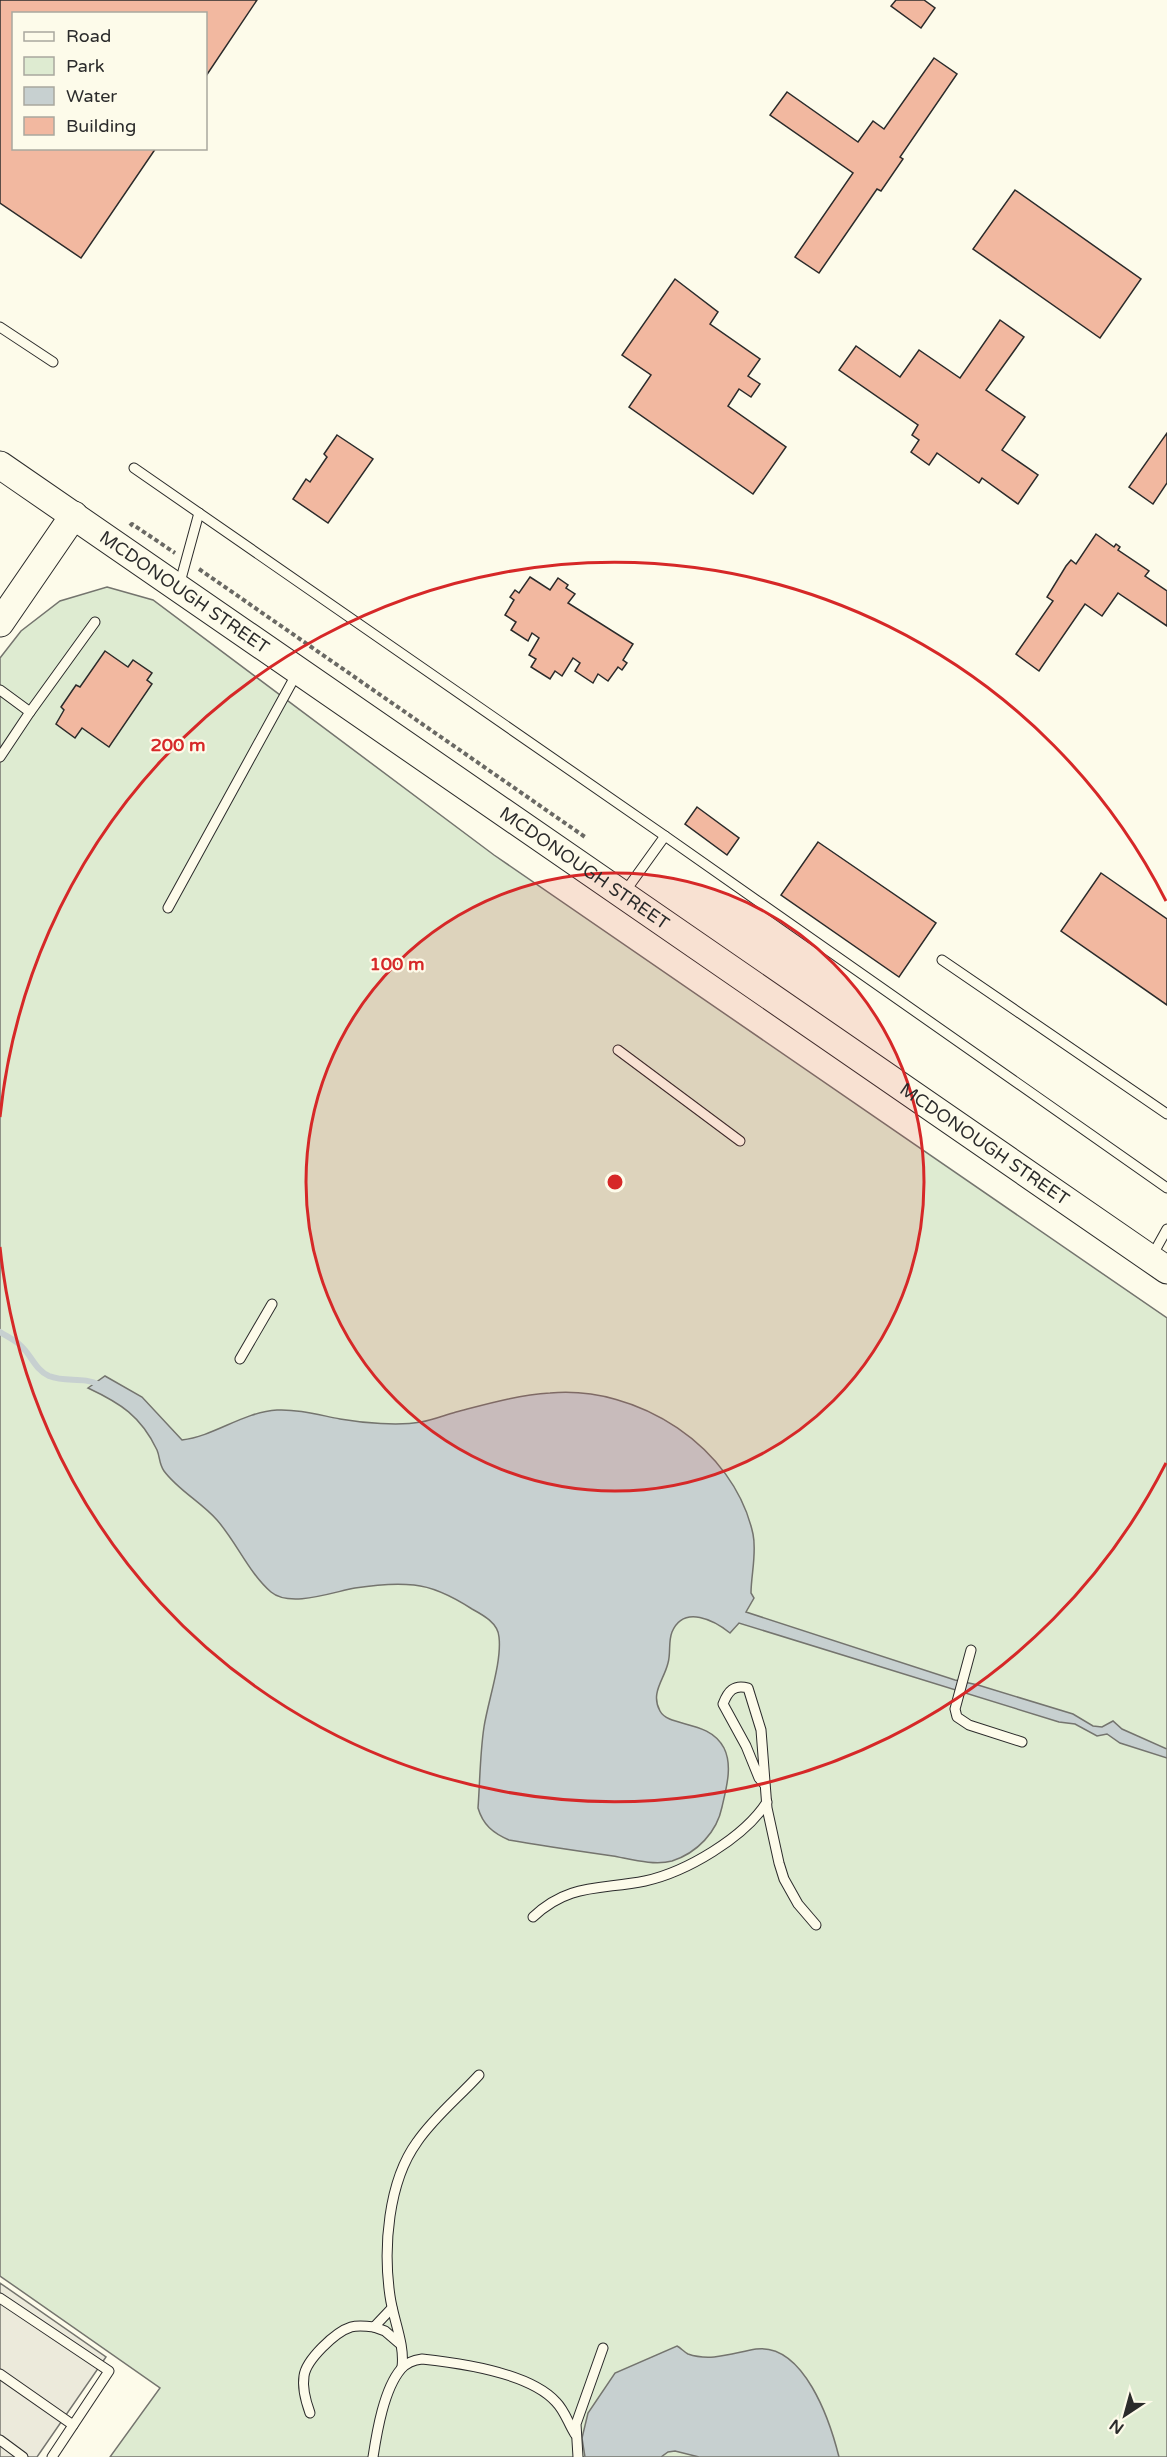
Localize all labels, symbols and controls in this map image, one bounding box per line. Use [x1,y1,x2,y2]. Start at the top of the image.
legend [12,12,207,150]
text: Road [66,25,111,47]
text: Park [66,55,105,77]
text: Water [66,85,117,107]
text: Building [66,115,136,137]
street label: MCDONOUGH STREET [95,526,273,658]
text: 200 m [150,734,206,756]
street label: MCDONOUGH STREET [496,802,673,934]
text: 100 m [369,953,425,975]
street label: MCDONOUGH STREET [896,1078,1073,1210]
centre of rings [605,1172,625,1192]
north arrow [1095,2385,1155,2445]
text: N [1106,2414,1128,2438]

